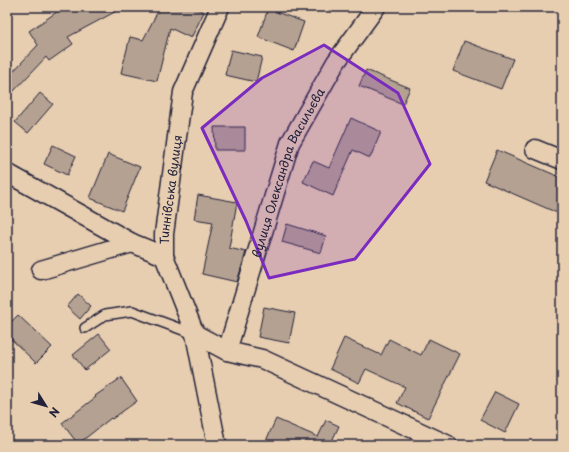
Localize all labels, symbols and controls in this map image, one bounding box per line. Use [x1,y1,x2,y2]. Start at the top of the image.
street label: вулиця Олександра Васильєва [247,84,329,260]
street label: Тиннівська вулиця [155,134,186,244]
north arrow [26,386,66,426]
text: N [45,404,64,421]

